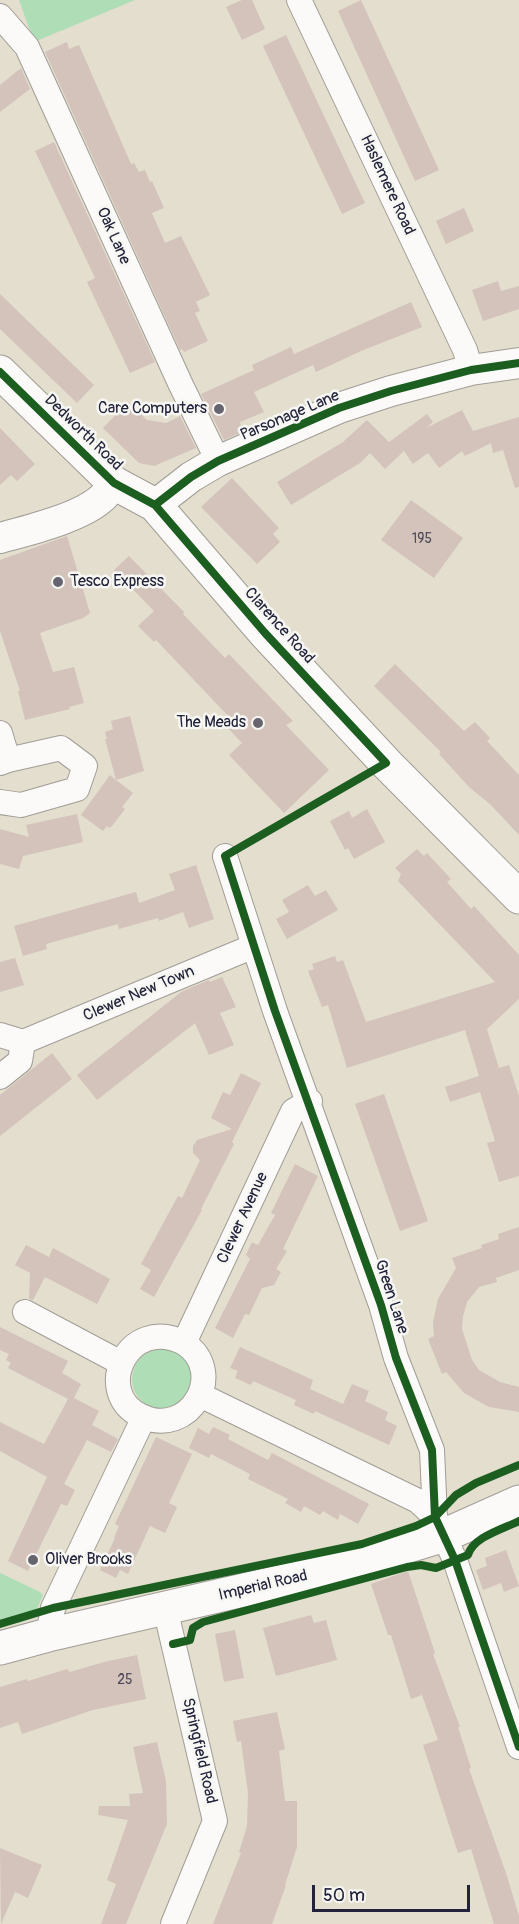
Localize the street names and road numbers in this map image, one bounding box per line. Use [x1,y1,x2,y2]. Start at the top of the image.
street label: Haslemere Road [355,132,419,238]
street label: Oak Lane [92,204,134,268]
street label: Parsonage Lane [238,387,342,445]
street label: Dedworth Road [40,391,126,475]
street label: Clarence Road [240,584,318,668]
street label: Clewer New Town [81,962,197,1026]
street label: Clewer Avenue [213,1169,273,1267]
street label: Green Lane [370,1257,412,1337]
street label: Imperial Road [217,1566,309,1606]
street label: Springfield Road [178,1696,220,1806]

